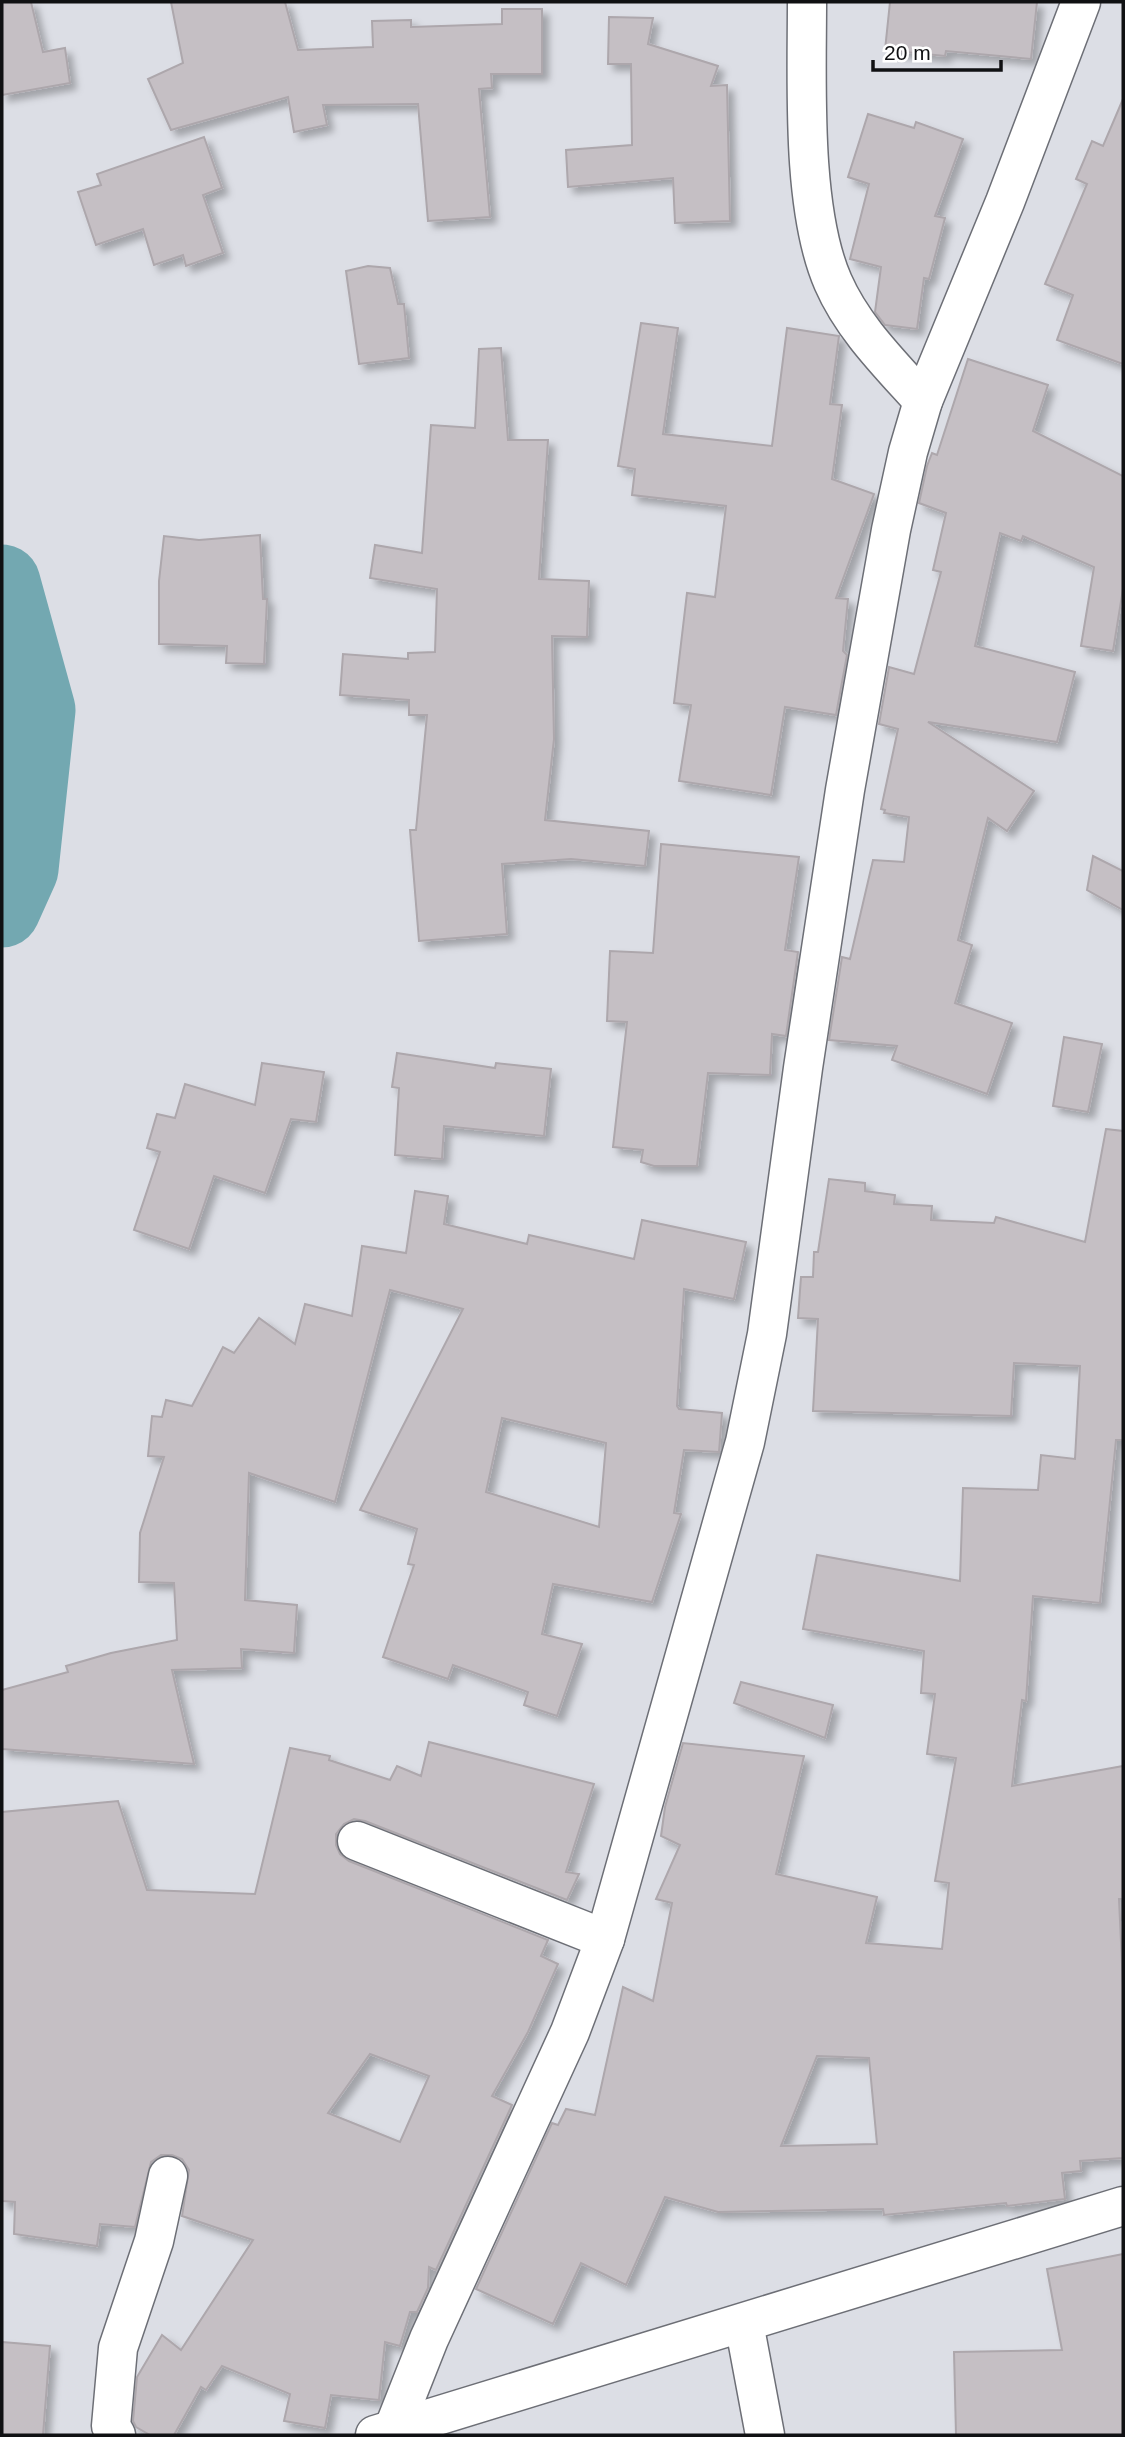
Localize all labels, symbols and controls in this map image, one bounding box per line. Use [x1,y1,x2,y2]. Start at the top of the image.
scale bar [873,28,1001,72]
text: 20 m [884,41,931,64]

